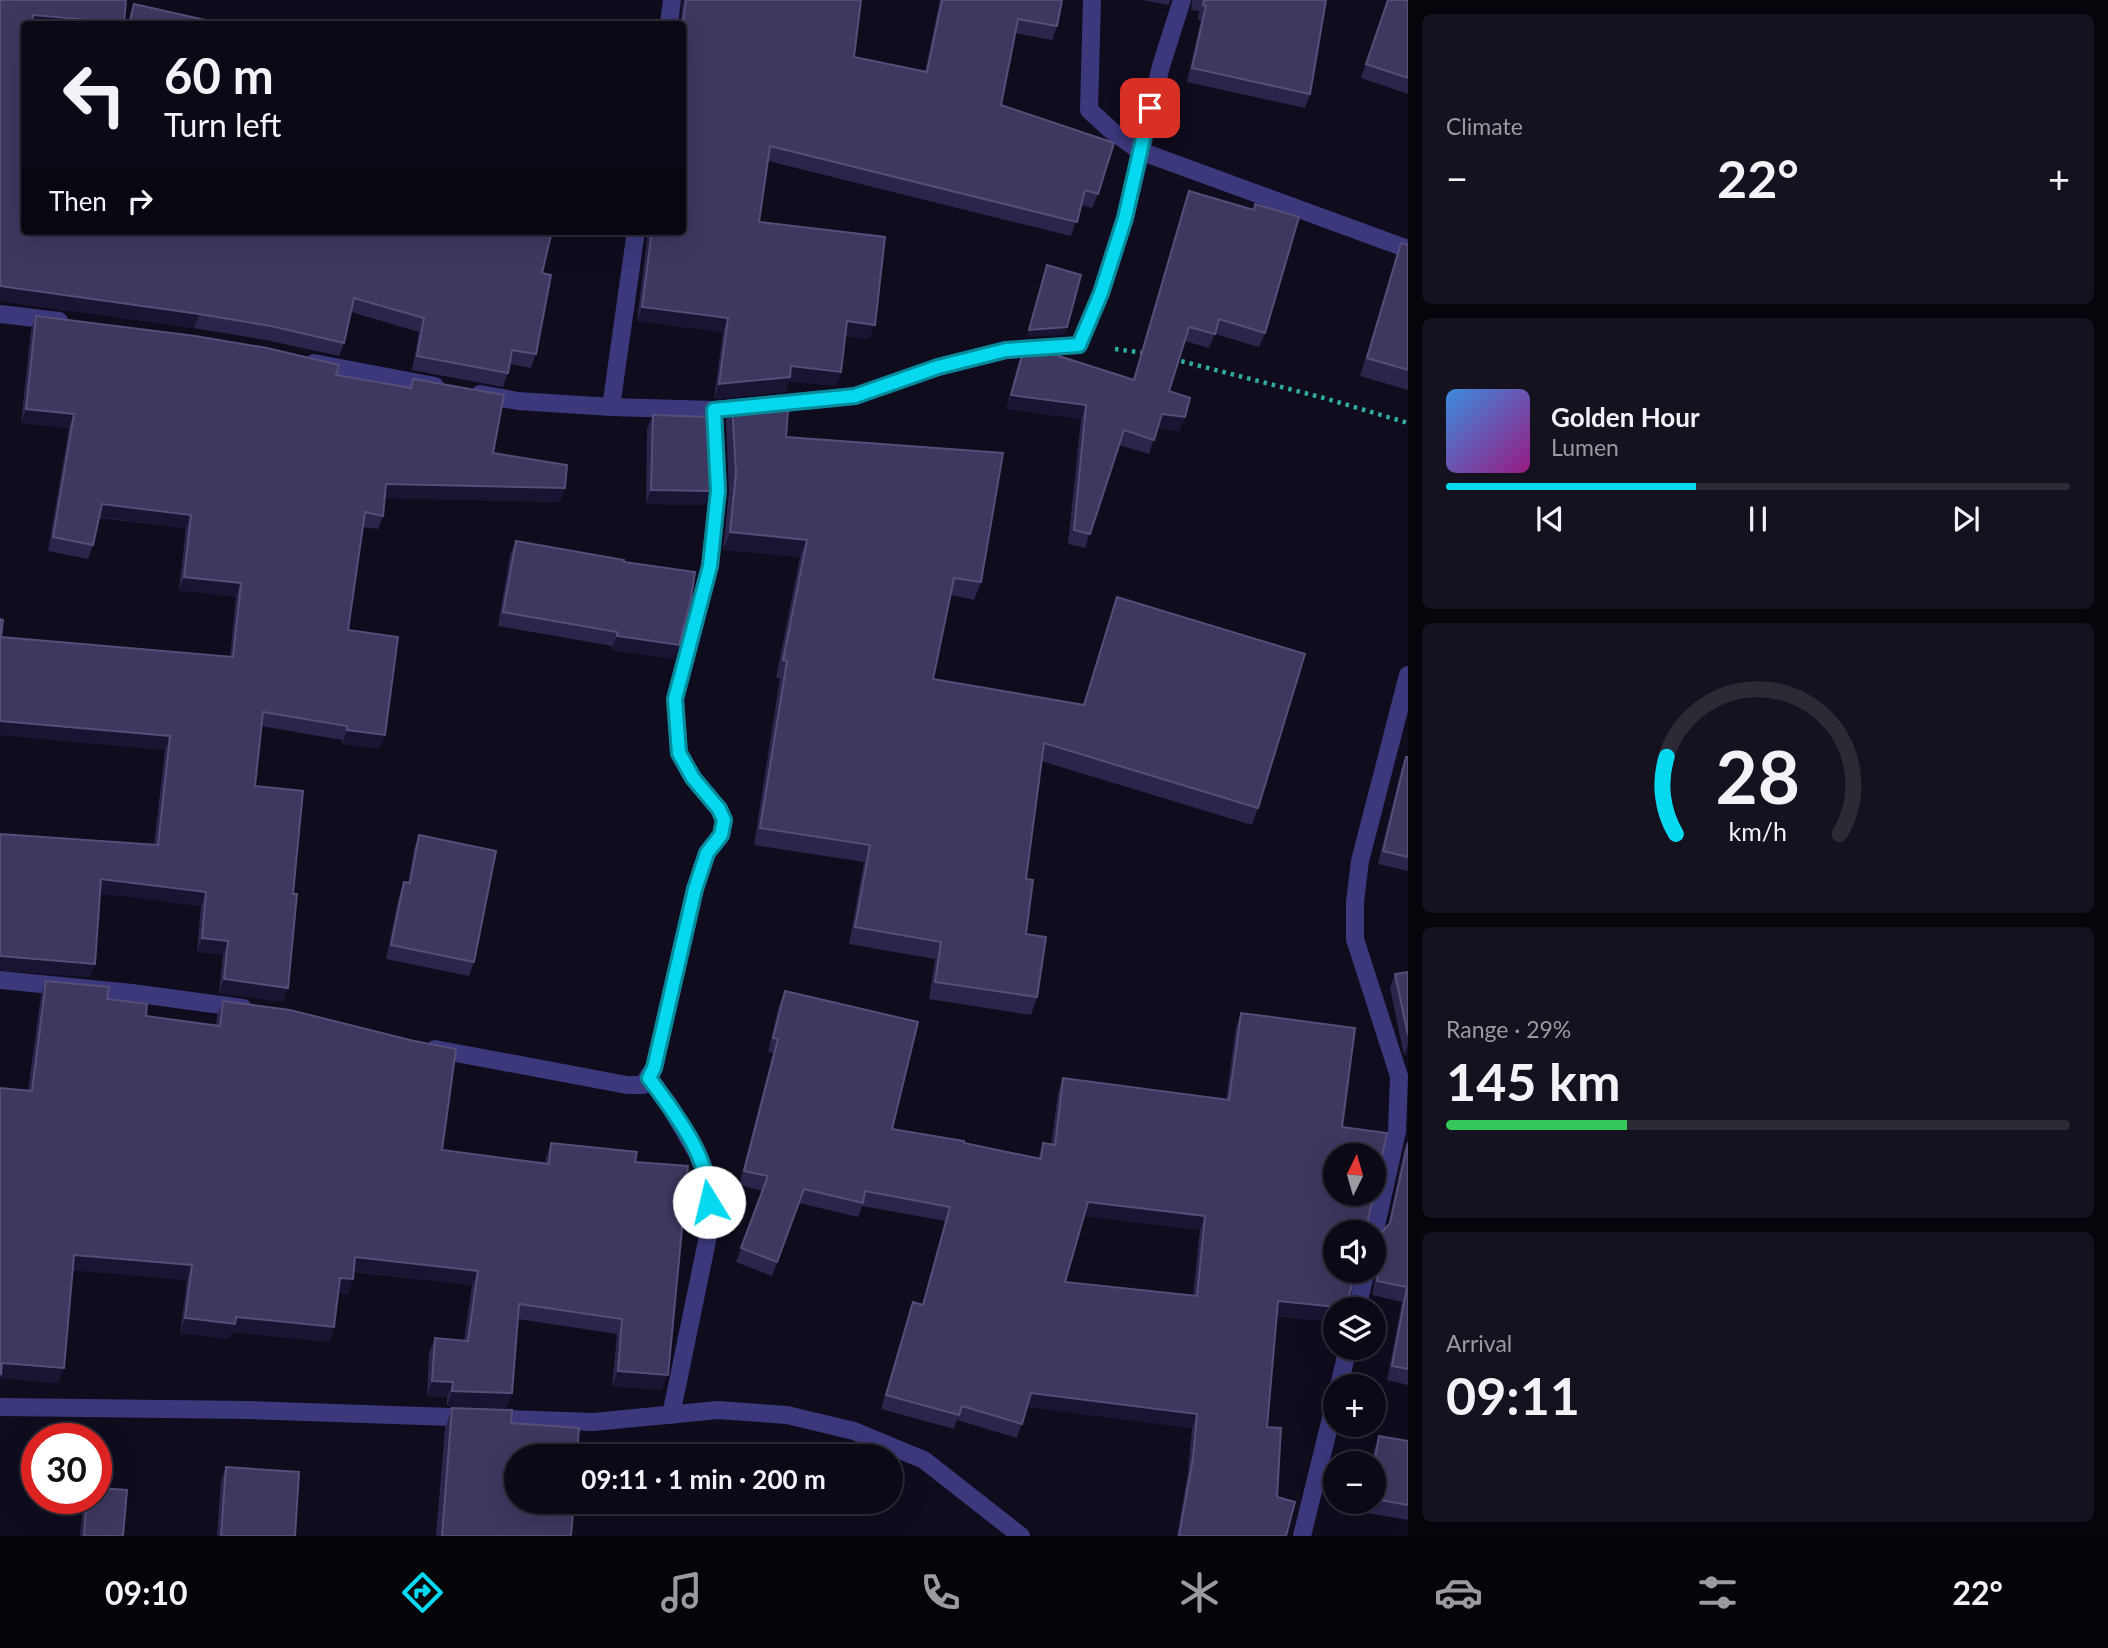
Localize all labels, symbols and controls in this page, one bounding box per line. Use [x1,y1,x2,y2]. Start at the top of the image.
text: 60 m [164,46,274,104]
icon: left [49,49,140,140]
pin [1120,78,1180,138]
icon: arrive [1131,89,1169,127]
text: Turn left [164,105,281,144]
text: Climate [1446,112,1523,140]
text: 22° [1717,147,1799,209]
text: − [1446,155,1468,201]
text: + [2048,155,2070,201]
icon: right [121,182,159,220]
text: Then [49,185,107,217]
text: Golden Hour [1551,401,1700,433]
text: Lumen [1551,433,1619,461]
icon: previous [1531,500,1569,538]
icon: pause [1739,500,1777,538]
icon: next [1947,500,1985,538]
text: 28 [1716,732,1800,820]
text: km/h [1729,816,1787,846]
text: Range · 29% [1446,1015,1571,1043]
text: 145 km [1446,1050,1620,1112]
north arrow [1323,1143,1386,1206]
map controls [1323,1143,1386,1514]
position arrow [672,1165,746,1239]
button: sound [1323,1220,1386,1283]
button: layers [1323,1297,1386,1360]
text: Arrival [1446,1329,1512,1357]
text: 09:11 [1446,1364,1580,1426]
button: + [1323,1374,1386,1437]
speed limit sign: 30 [21,1423,112,1514]
button: − [1323,1451,1386,1514]
text: 09:11 · 1 min · 200 m [581,1463,826,1495]
icon: directions [398,1568,447,1617]
icon: music [657,1568,706,1617]
icon: phone [916,1568,965,1617]
icon: climate [1175,1568,1224,1617]
icon: car [1434,1568,1483,1617]
icon: filters [1693,1568,1742,1617]
text: 09:10 [105,1573,188,1612]
text: 22° [1952,1573,2003,1612]

